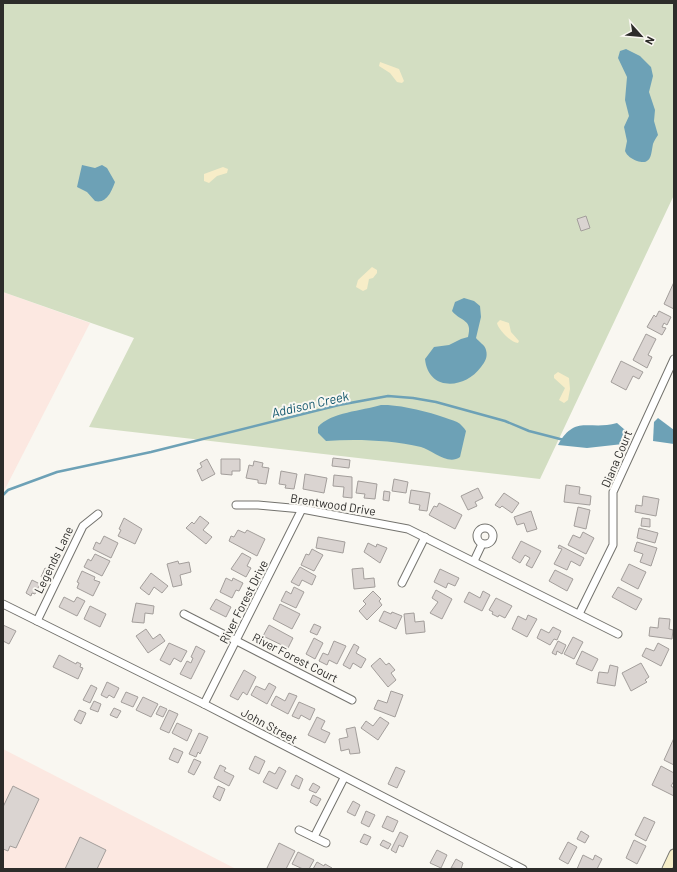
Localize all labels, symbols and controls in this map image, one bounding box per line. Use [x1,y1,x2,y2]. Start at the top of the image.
north arrow [621,16,661,56]
text: N [643,35,658,47]
water label: Addison Creek [270,387,351,421]
street label: Diana Court [598,428,634,489]
street label: Brentwood Drive [289,490,377,518]
street label: Legends Lane [31,524,75,595]
street label: River Forest Drive [216,557,270,646]
street label: River Forest Court [250,629,341,685]
street label: John Street [239,704,300,746]

